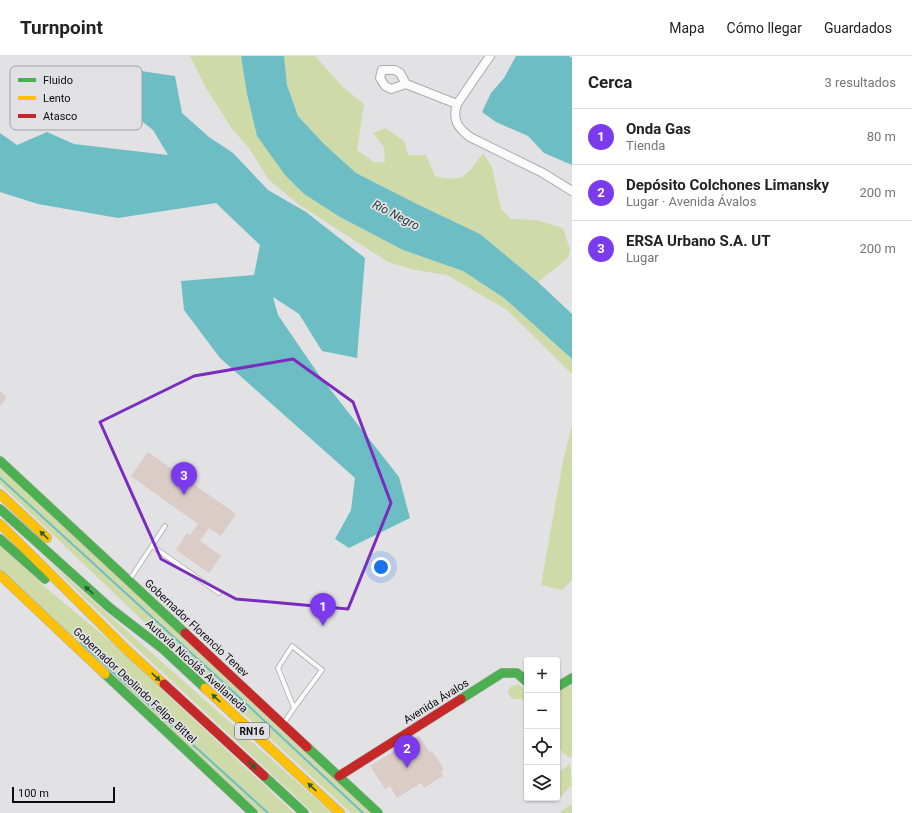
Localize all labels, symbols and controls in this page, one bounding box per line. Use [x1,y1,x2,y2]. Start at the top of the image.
text: Turnpoint [20,16,103,39]
text: Mapa [669,20,705,36]
text: Cómo llegar [727,20,802,36]
text: Guardados [824,20,892,36]
legend [10,66,142,130]
text: Cerca [588,72,632,92]
text: Fluido [43,74,73,87]
text: 3 resultados [824,75,896,90]
text: Lento [43,92,71,105]
text: Atasco [43,110,77,123]
text: Onda Gas [626,120,691,138]
text: 1 [597,129,605,144]
text: 80 m [867,129,896,144]
text: Tienda [626,138,665,153]
text: Depósito Colchones Limansky [626,176,829,194]
text: 2 [597,185,605,200]
text: 200 m [859,185,896,200]
text: Lugar · Avenida Ávalos [626,194,756,209]
water label: Río Negro [370,197,422,233]
text: ERSA Urbano S.A. UT [626,232,770,250]
text: 3 [597,241,605,256]
text: 200 m [859,241,896,256]
text: Lugar [626,250,659,265]
pin: 3 [171,462,197,495]
one-way arrow [39,530,49,540]
your location [371,557,391,577]
street label: Gobernador Florencio Tenev [142,577,252,680]
one-way arrow [84,585,94,594]
pin: 1 [310,593,336,626]
street label: Autovía Nicolás Avellaneda [143,617,250,716]
street label: Gobernador Deolindo Felipe Bittel [70,625,199,746]
map controls [524,657,560,801]
button: + [524,657,560,693]
one-way arrow [152,672,161,681]
street label: Avenida Ávalos [401,676,472,727]
one-way arrow [211,693,221,703]
button: − [524,693,560,729]
road number: RN16 [235,723,269,739]
button: locate [524,729,560,765]
pin: 2 [394,735,420,768]
one-way arrow [247,760,257,770]
button: layers [524,765,560,801]
one-way arrow [306,782,317,791]
scale bar [12,785,115,804]
text: 100 m [18,787,49,800]

